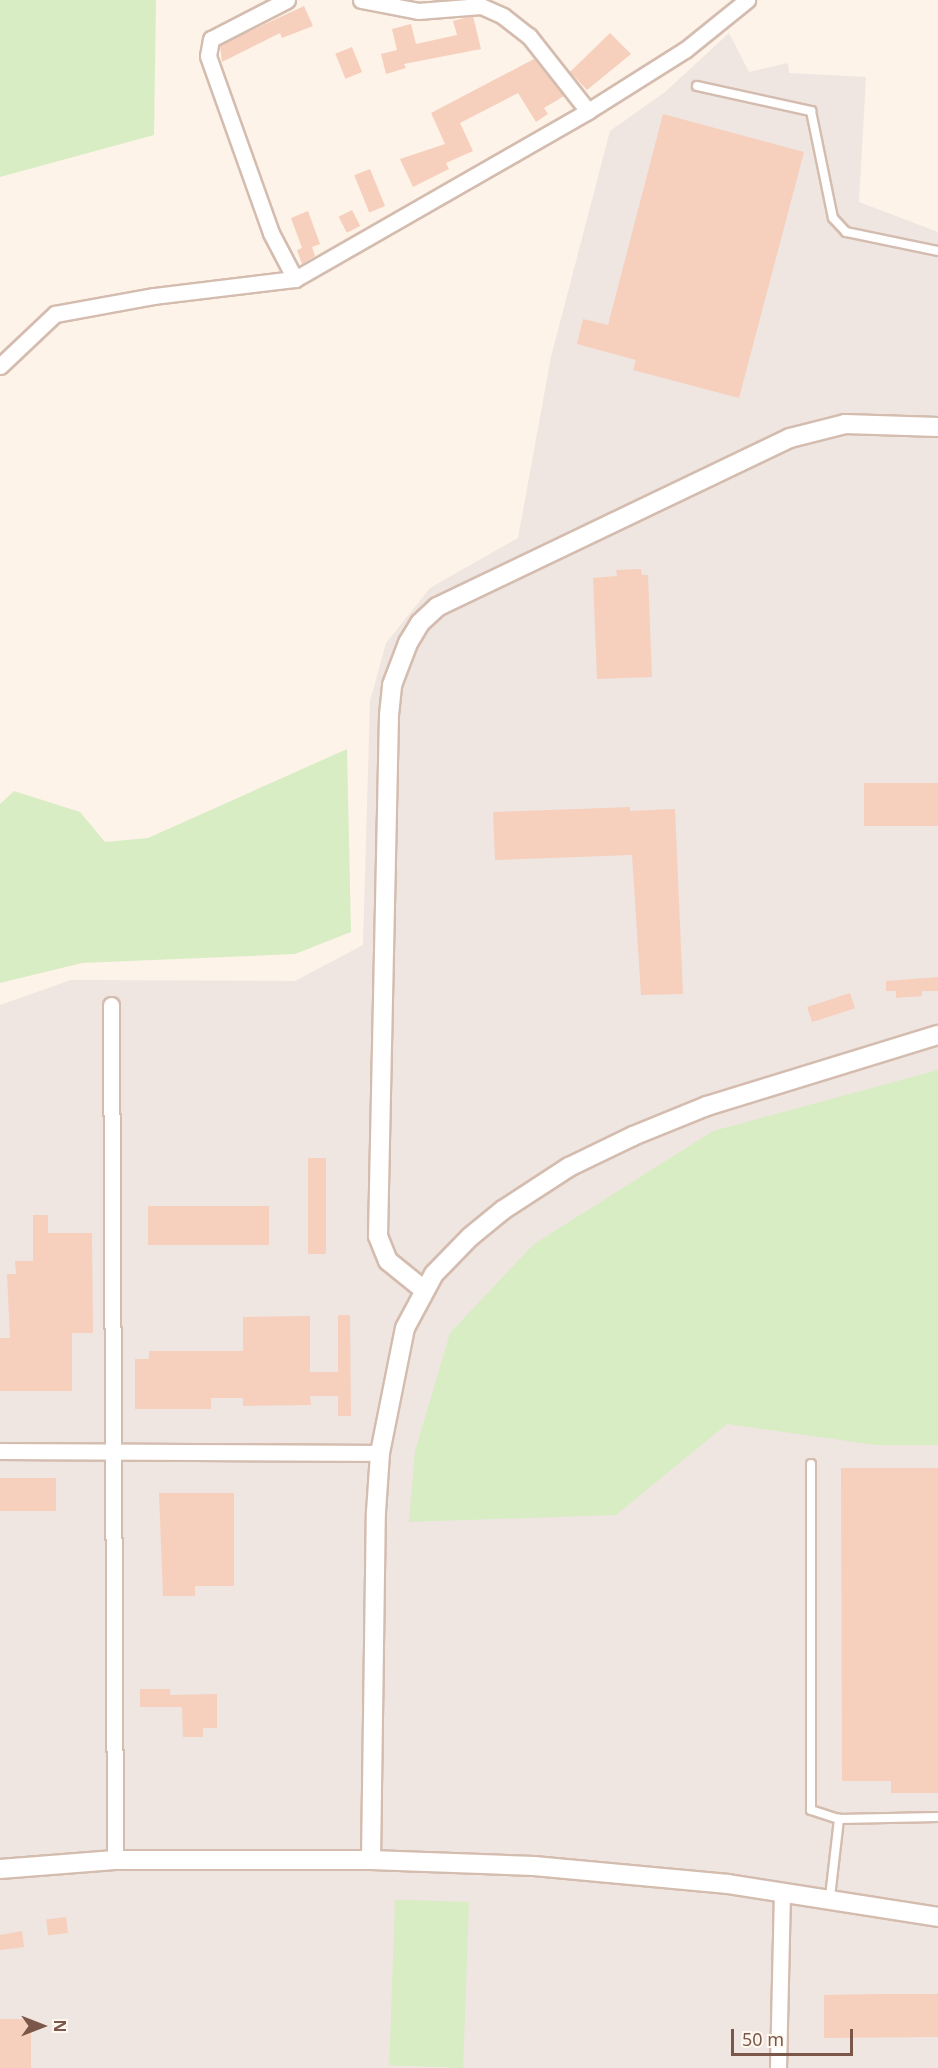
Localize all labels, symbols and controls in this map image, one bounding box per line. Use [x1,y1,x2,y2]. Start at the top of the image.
north arrow [12,1996,72,2056]
scale bar [734,2017,856,2055]
text: N [49,2019,71,2033]
text: 50 m [742,2027,784,2051]

